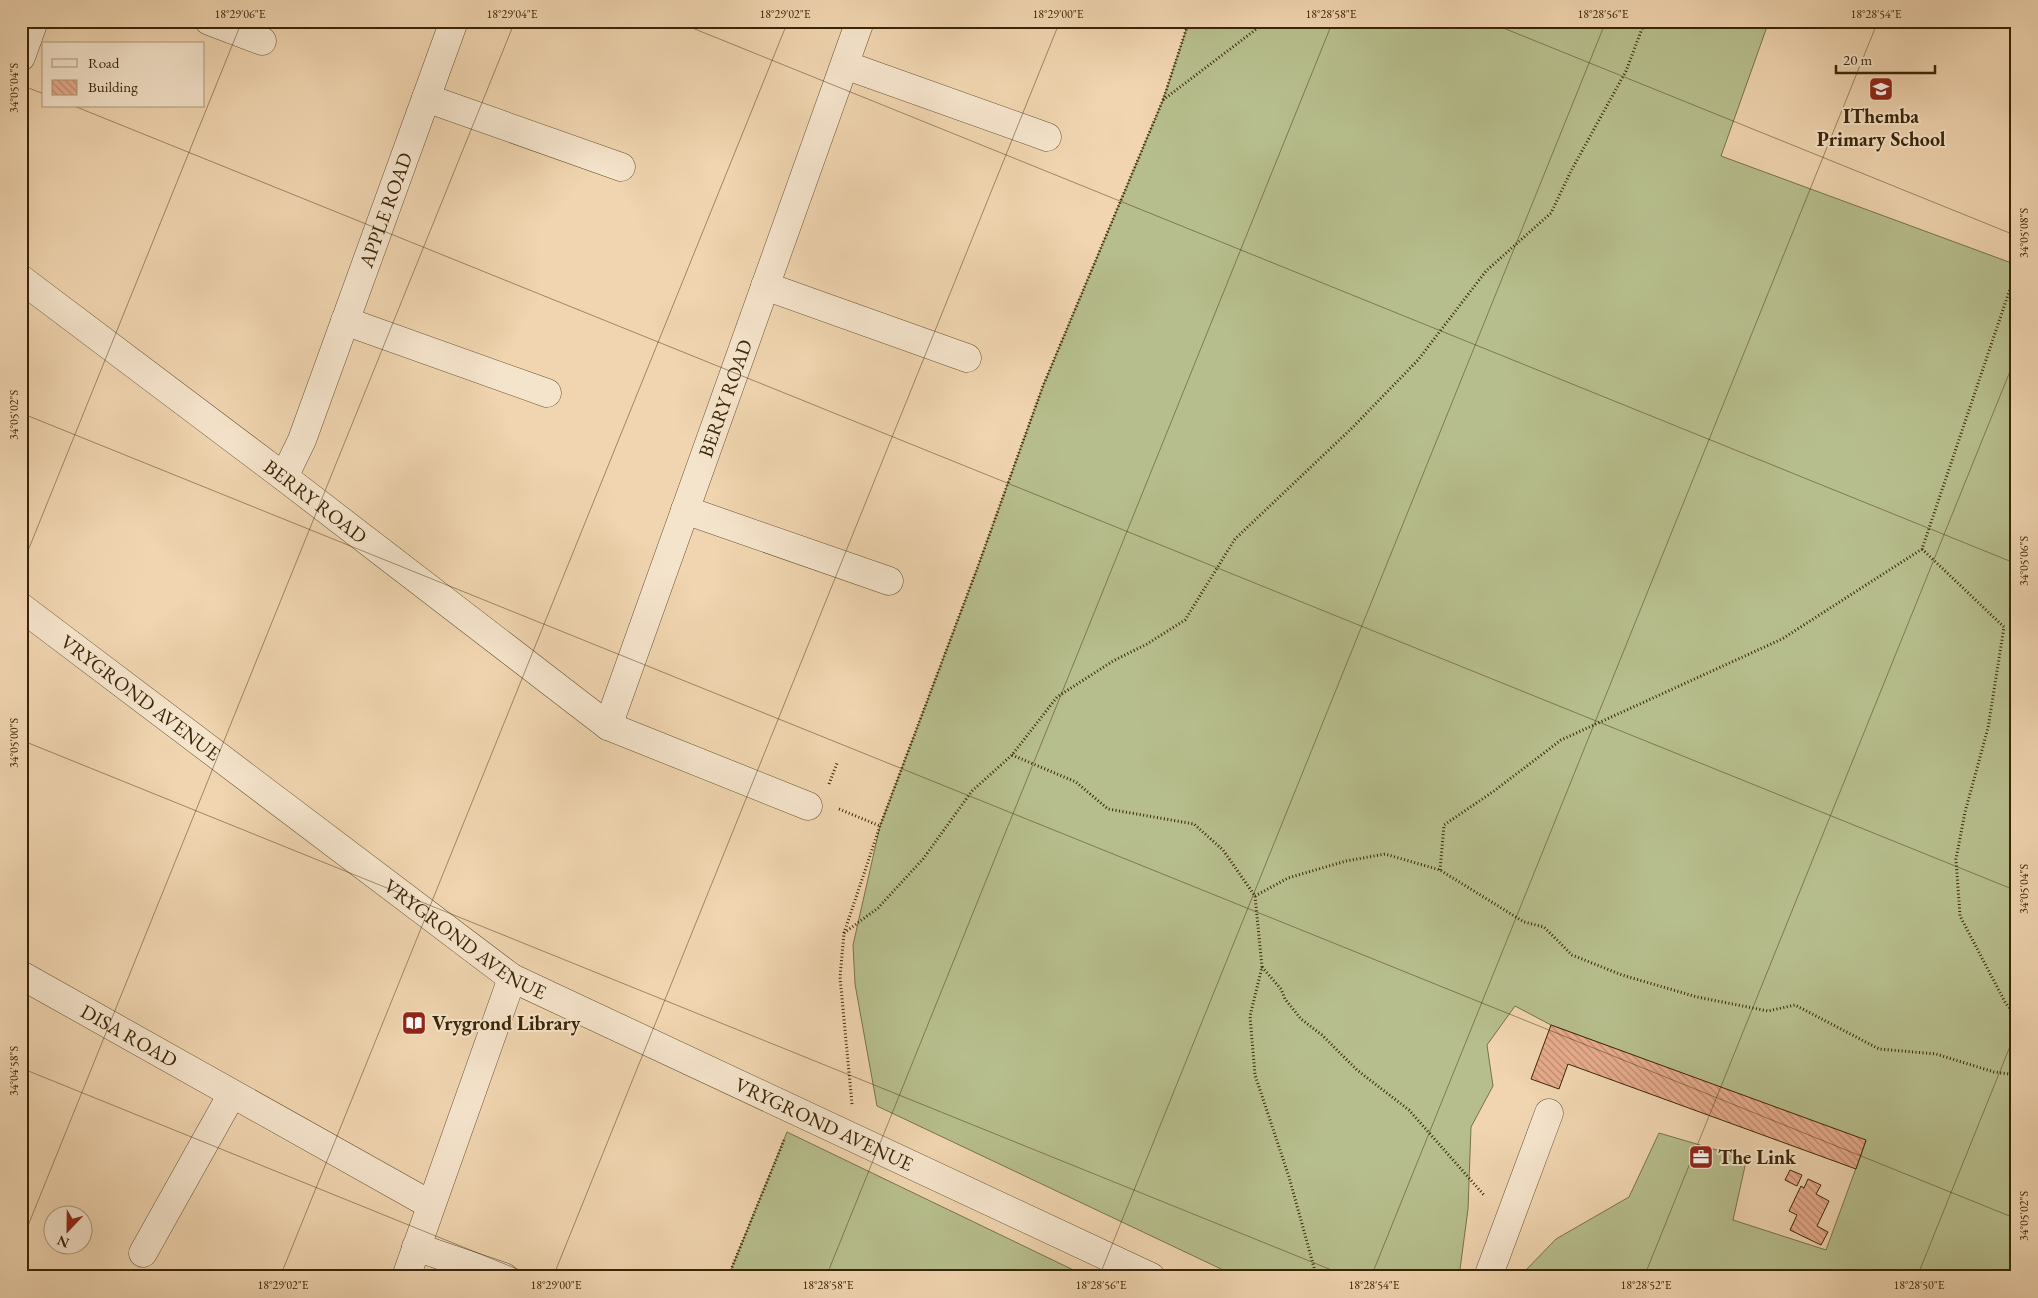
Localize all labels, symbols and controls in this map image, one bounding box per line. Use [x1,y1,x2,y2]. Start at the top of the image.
text: 18°29'06"E [214,6,266,22]
text: 18°29'04"E [486,6,538,22]
text: 18°29'02"E [759,6,811,22]
text: 18°29'00"E [1032,6,1084,22]
text: 18°28'58"E [1305,6,1357,22]
text: 18°28'56"E [1577,6,1629,22]
text: 18°28'54"E [1850,6,1902,22]
legend [42,42,205,108]
scale bar [1836,42,1934,74]
text: 20 m [1843,50,1872,69]
text: Road [88,53,120,72]
text: 34°05'04"S [6,63,22,113]
school or university icon: IThemba Primary School [1868,76,1894,102]
text: Building [88,77,138,96]
place label: IThemba Primary School [1817,103,1946,152]
street label: APPLE ROAD [352,149,418,272]
text: 34°05'08"S [2016,208,2032,258]
street label: BERRY ROAD [692,336,758,461]
text: 34°05'02"S [6,390,22,440]
street label: BERRY ROAD [259,453,372,549]
text: 34°05'06"S [2016,536,2032,586]
street label: VRYGROND AVENUE [55,629,226,766]
text: 34°05'00"S [6,718,22,768]
text: 34°05'04"S [2016,864,2032,914]
street label: VRYGROND AVENUE [379,873,551,1005]
street label: DISA ROAD [76,998,182,1073]
library icon: Vrygrond Library [401,1010,427,1036]
place label: Vrygrond Library [432,1010,581,1036]
text: 34°04'58"S [6,1046,22,1096]
street label: VRYGROND AVENUE [731,1071,917,1177]
office icon: The Link [1688,1144,1714,1170]
place label: The Link [1718,1144,1797,1170]
text: 34°05'02"S [2016,1191,2032,1241]
north arrow [42,1206,92,1256]
text: N [54,1231,72,1253]
text: 18°29'02"E [257,1277,309,1293]
text: 18°29'00"E [530,1277,582,1293]
text: 18°28'58"E [802,1277,854,1293]
text: 18°28'56"E [1075,1277,1127,1293]
text: 18°28'54"E [1348,1277,1400,1293]
text: 18°28'52"E [1620,1277,1672,1293]
text: 18°28'50"E [1893,1277,1945,1293]

